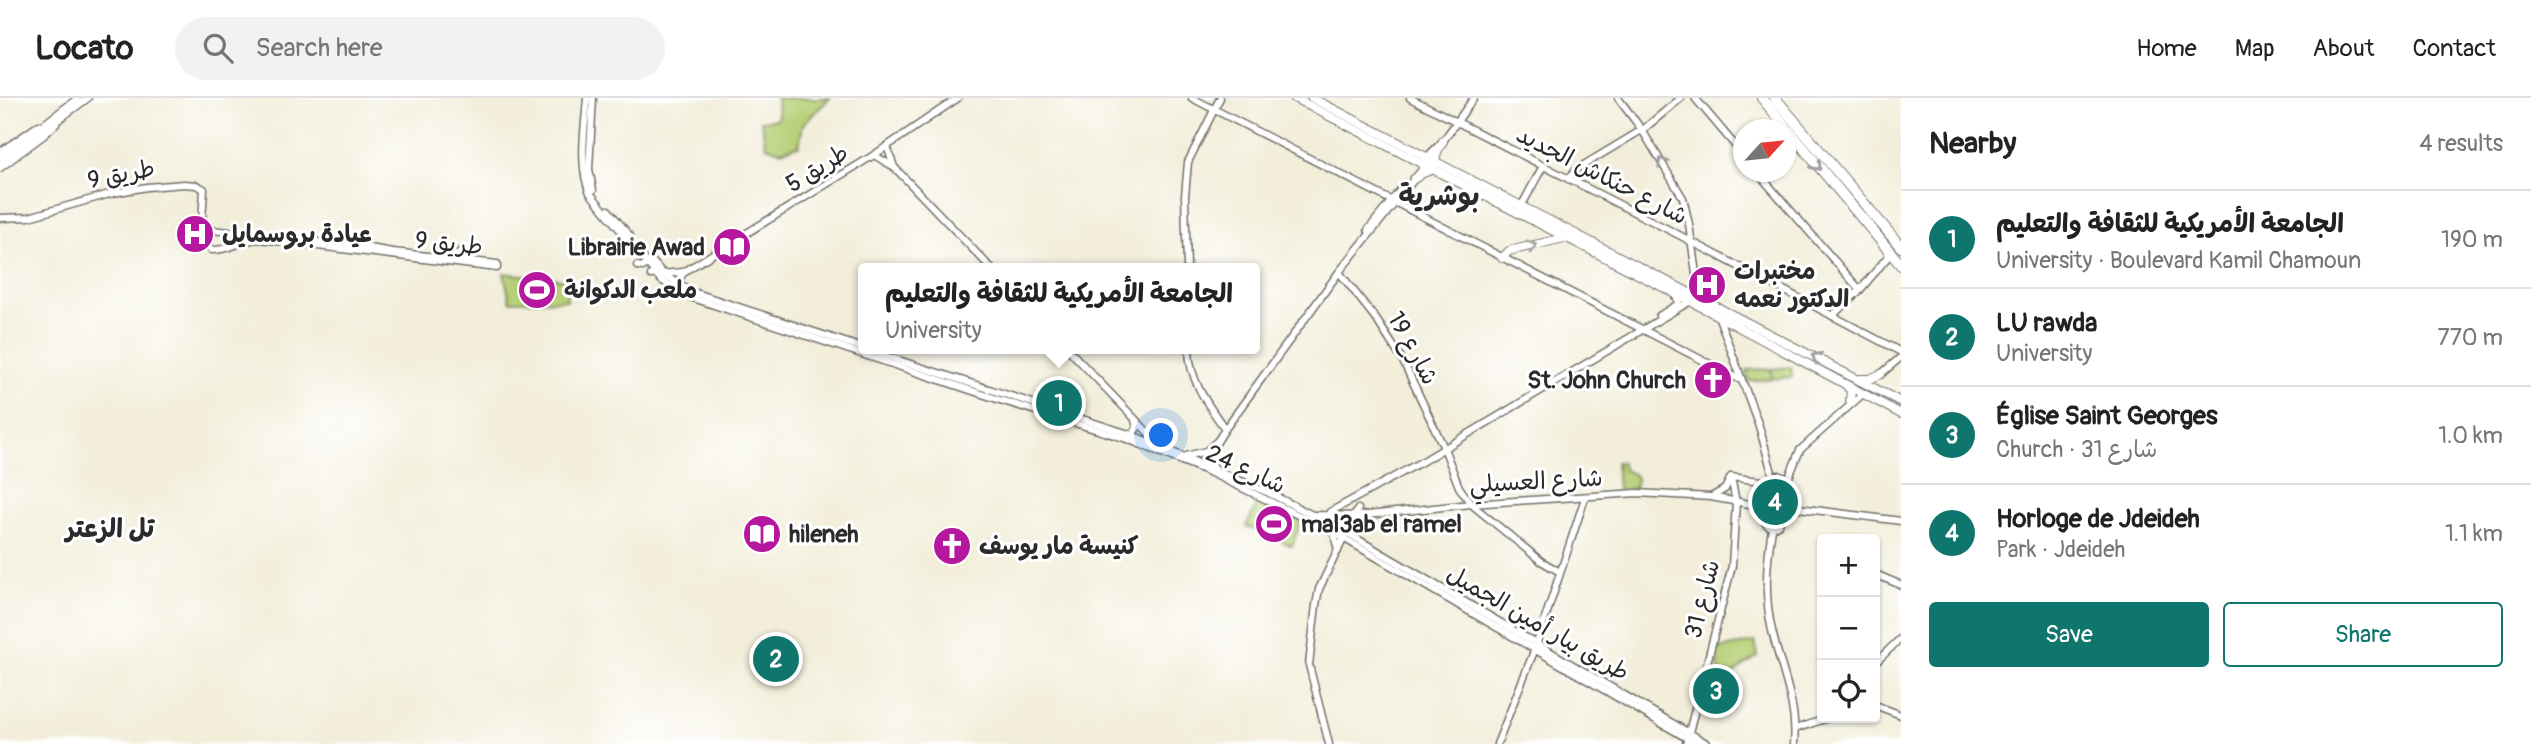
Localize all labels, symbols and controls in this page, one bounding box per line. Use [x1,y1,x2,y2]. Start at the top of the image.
search box [175,17,665,80]
text: Locato [35,28,133,69]
icon: search [199,29,237,67]
text: Search here [255,32,382,64]
text: Home [2136,34,2197,63]
text: Map [2235,34,2275,63]
text: About [2313,34,2375,63]
text: Contact [2413,34,2496,63]
north arrow [1733,119,1796,182]
street label: شارع حنكاش الجديد [1510,120,1692,233]
text: Nearby [1929,125,2016,162]
text: 4 results [2419,129,2503,158]
street label: طريق 5 [780,138,854,199]
street label: طريق 9 [85,154,157,195]
one-way arrow [1657,157,1670,170]
one-way arrow [1809,158,1821,171]
district label: بوشرية [1398,179,1480,214]
text: الجامعة الأمريكية للثقافة والتعليم [1996,208,2344,240]
hospital icon: عيادة بروسمايل [174,213,216,255]
place label: عيادة بروسمايل [222,220,372,250]
text: 1 [1948,225,1957,254]
text: 190 m [2441,225,2503,254]
street label: 9 طريق [414,226,484,261]
library icon: Librairie Awad [711,226,753,268]
place label: Librairie Awad [568,233,705,262]
one-way arrow [1526,240,1538,254]
text: University · Boulevard Kamil Chamoun [1996,246,2361,275]
place label: مختبرات الدكتور نعمه [1734,257,1849,315]
popup [858,263,1260,354]
hospital icon: مختبرات الدكتور نعمه [1686,264,1728,306]
sports icon: ملعب الدكوانة [516,269,558,311]
place label: ملعب الدكوانة [564,276,697,305]
text: الجامعة الأمريكية للثقافة والتعليم [885,278,1233,310]
street label: شارع 19 [1379,307,1444,391]
text: LU rawda [1996,307,2097,339]
text: University [885,316,982,345]
text: 2 [1946,323,1958,352]
text: 770 m [2438,323,2503,352]
text: University [1996,339,2092,368]
one-way arrow [1811,352,1823,366]
church icon: St. John Church [1692,359,1734,401]
place label: St. John Church [1527,366,1686,395]
pin: 1 [1036,377,1082,429]
text: Église Saint Georges [1996,400,2218,432]
your location [1144,418,1178,452]
text: 3 [1946,421,1958,450]
text: 1.0 km [2438,421,2503,450]
text: Church · شارع 31 [1996,435,2157,464]
street label: شارع 24 [1201,438,1290,502]
street label: شارع العسيلي [1468,464,1604,505]
pin: 4 [1752,476,1798,528]
sports icon: mal3ab el ramel [1253,503,1295,545]
text: Horloge de Jdeideh [1996,503,2200,535]
place label: mal3ab el ramel [1301,510,1462,539]
district label: تل الزعتر [63,513,156,545]
library icon: hileneh [741,513,783,555]
text: 4 [1945,519,1959,548]
text: 1.1 km [2445,519,2503,548]
place label: hileneh [789,520,859,549]
church icon: كنيسة مار يوسف [931,525,973,567]
place label: كنيسة مار يوسف [979,532,1139,561]
map controls [1817,534,1880,723]
button: + [1817,534,1880,597]
text: Park · Jdeideh [1996,535,2125,564]
street label: شارع 31 [1679,557,1728,642]
street label: طريق بيار أمين الجميل [1441,558,1635,688]
button: − [1817,597,1880,660]
button: Save [1929,602,2209,667]
button: Share [2223,602,2503,667]
pin: 2 [753,633,799,685]
button: locate [1817,660,1880,723]
pin: 3 [1693,665,1739,717]

